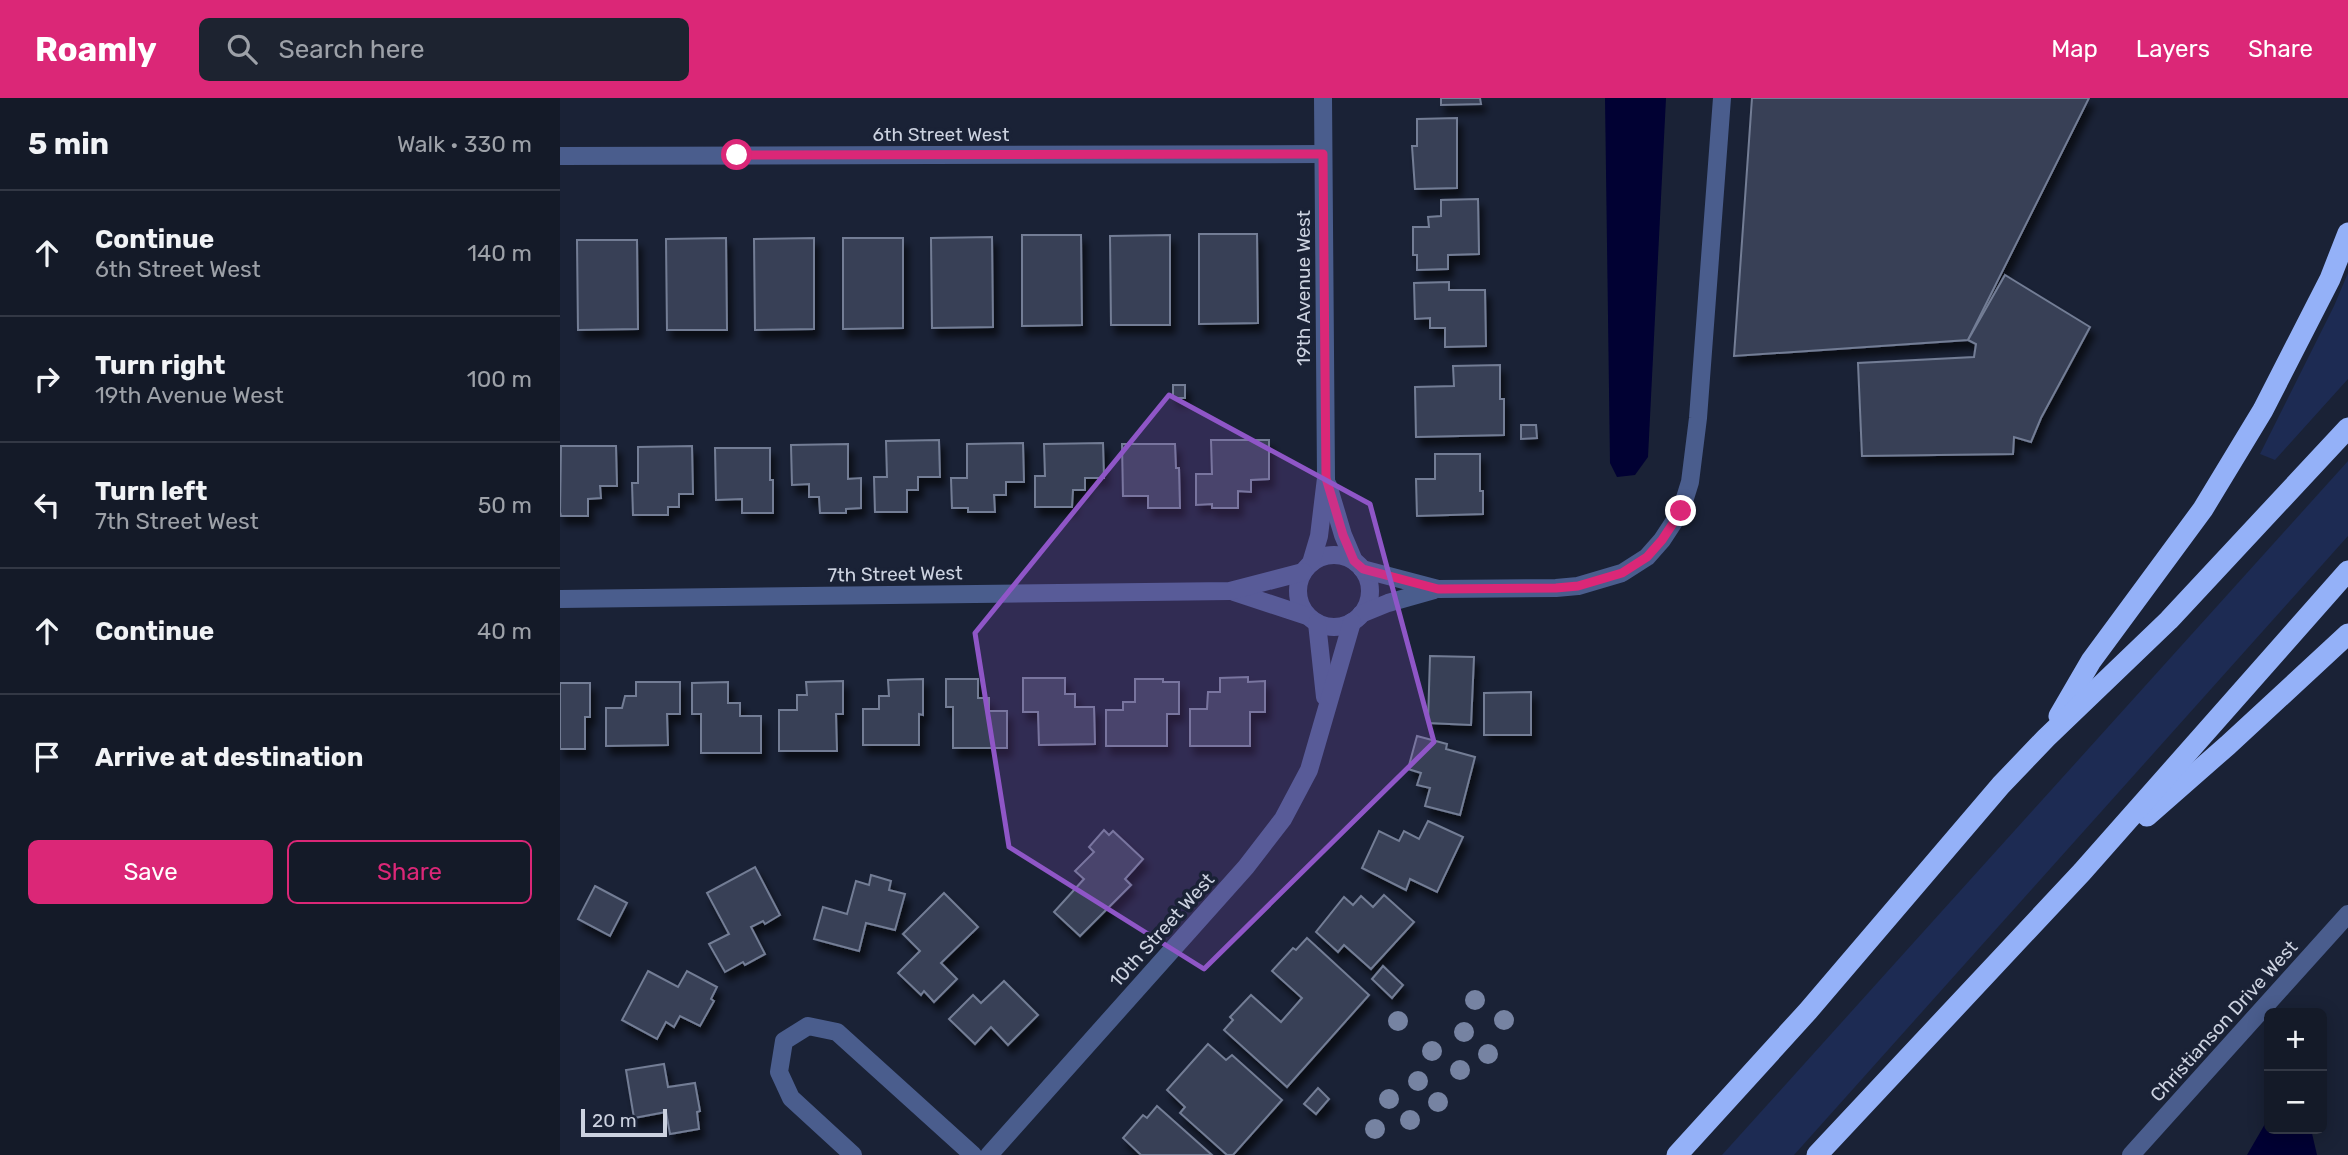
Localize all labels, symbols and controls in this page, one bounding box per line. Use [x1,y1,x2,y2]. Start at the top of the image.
search box [199,18,689,81]
text: Roamly [35,30,157,69]
icon: search [223,30,261,68]
text: Search here [279,34,424,65]
text: Map [2051,35,2098,63]
text: Layers [2136,35,2210,63]
text: Share [2248,35,2313,63]
street label: 6th Street West [873,123,1010,146]
text: 5 min [28,126,109,162]
text: Walk · 330 m [397,130,532,158]
route start [721,139,752,170]
street label: 19th Avenue West [1292,209,1315,366]
text: Continue [95,224,214,255]
icon: ahead [28,234,66,272]
text: 140 m [467,239,532,267]
text: 6th Street West [95,255,261,283]
text: Turn right [95,350,225,381]
icon: right [28,360,66,398]
text: 100 m [467,365,532,393]
text: 19th Avenue West [95,381,284,409]
text: Turn left [95,476,207,507]
icon: left [28,486,66,524]
text: 50 m [478,491,532,519]
route end [1665,495,1696,526]
text: 7th Street West [95,507,259,535]
street label: 7th Street West [827,561,963,587]
icon: ahead [28,612,66,650]
text: Continue [95,616,214,647]
text: 40 m [477,617,532,645]
icon: arrive [28,738,66,776]
text: Arrive at destination [95,742,363,773]
button: Save [28,840,273,904]
button: Share [287,840,532,904]
street label: 10th Street West [1105,868,1220,992]
street label: Christianson Drive West [2145,935,2303,1106]
map controls [2264,1008,2327,1134]
button: + [2264,1008,2327,1071]
button: − [2264,1071,2327,1134]
scale bar [581,1106,667,1138]
text: 20 m [592,1109,637,1132]

